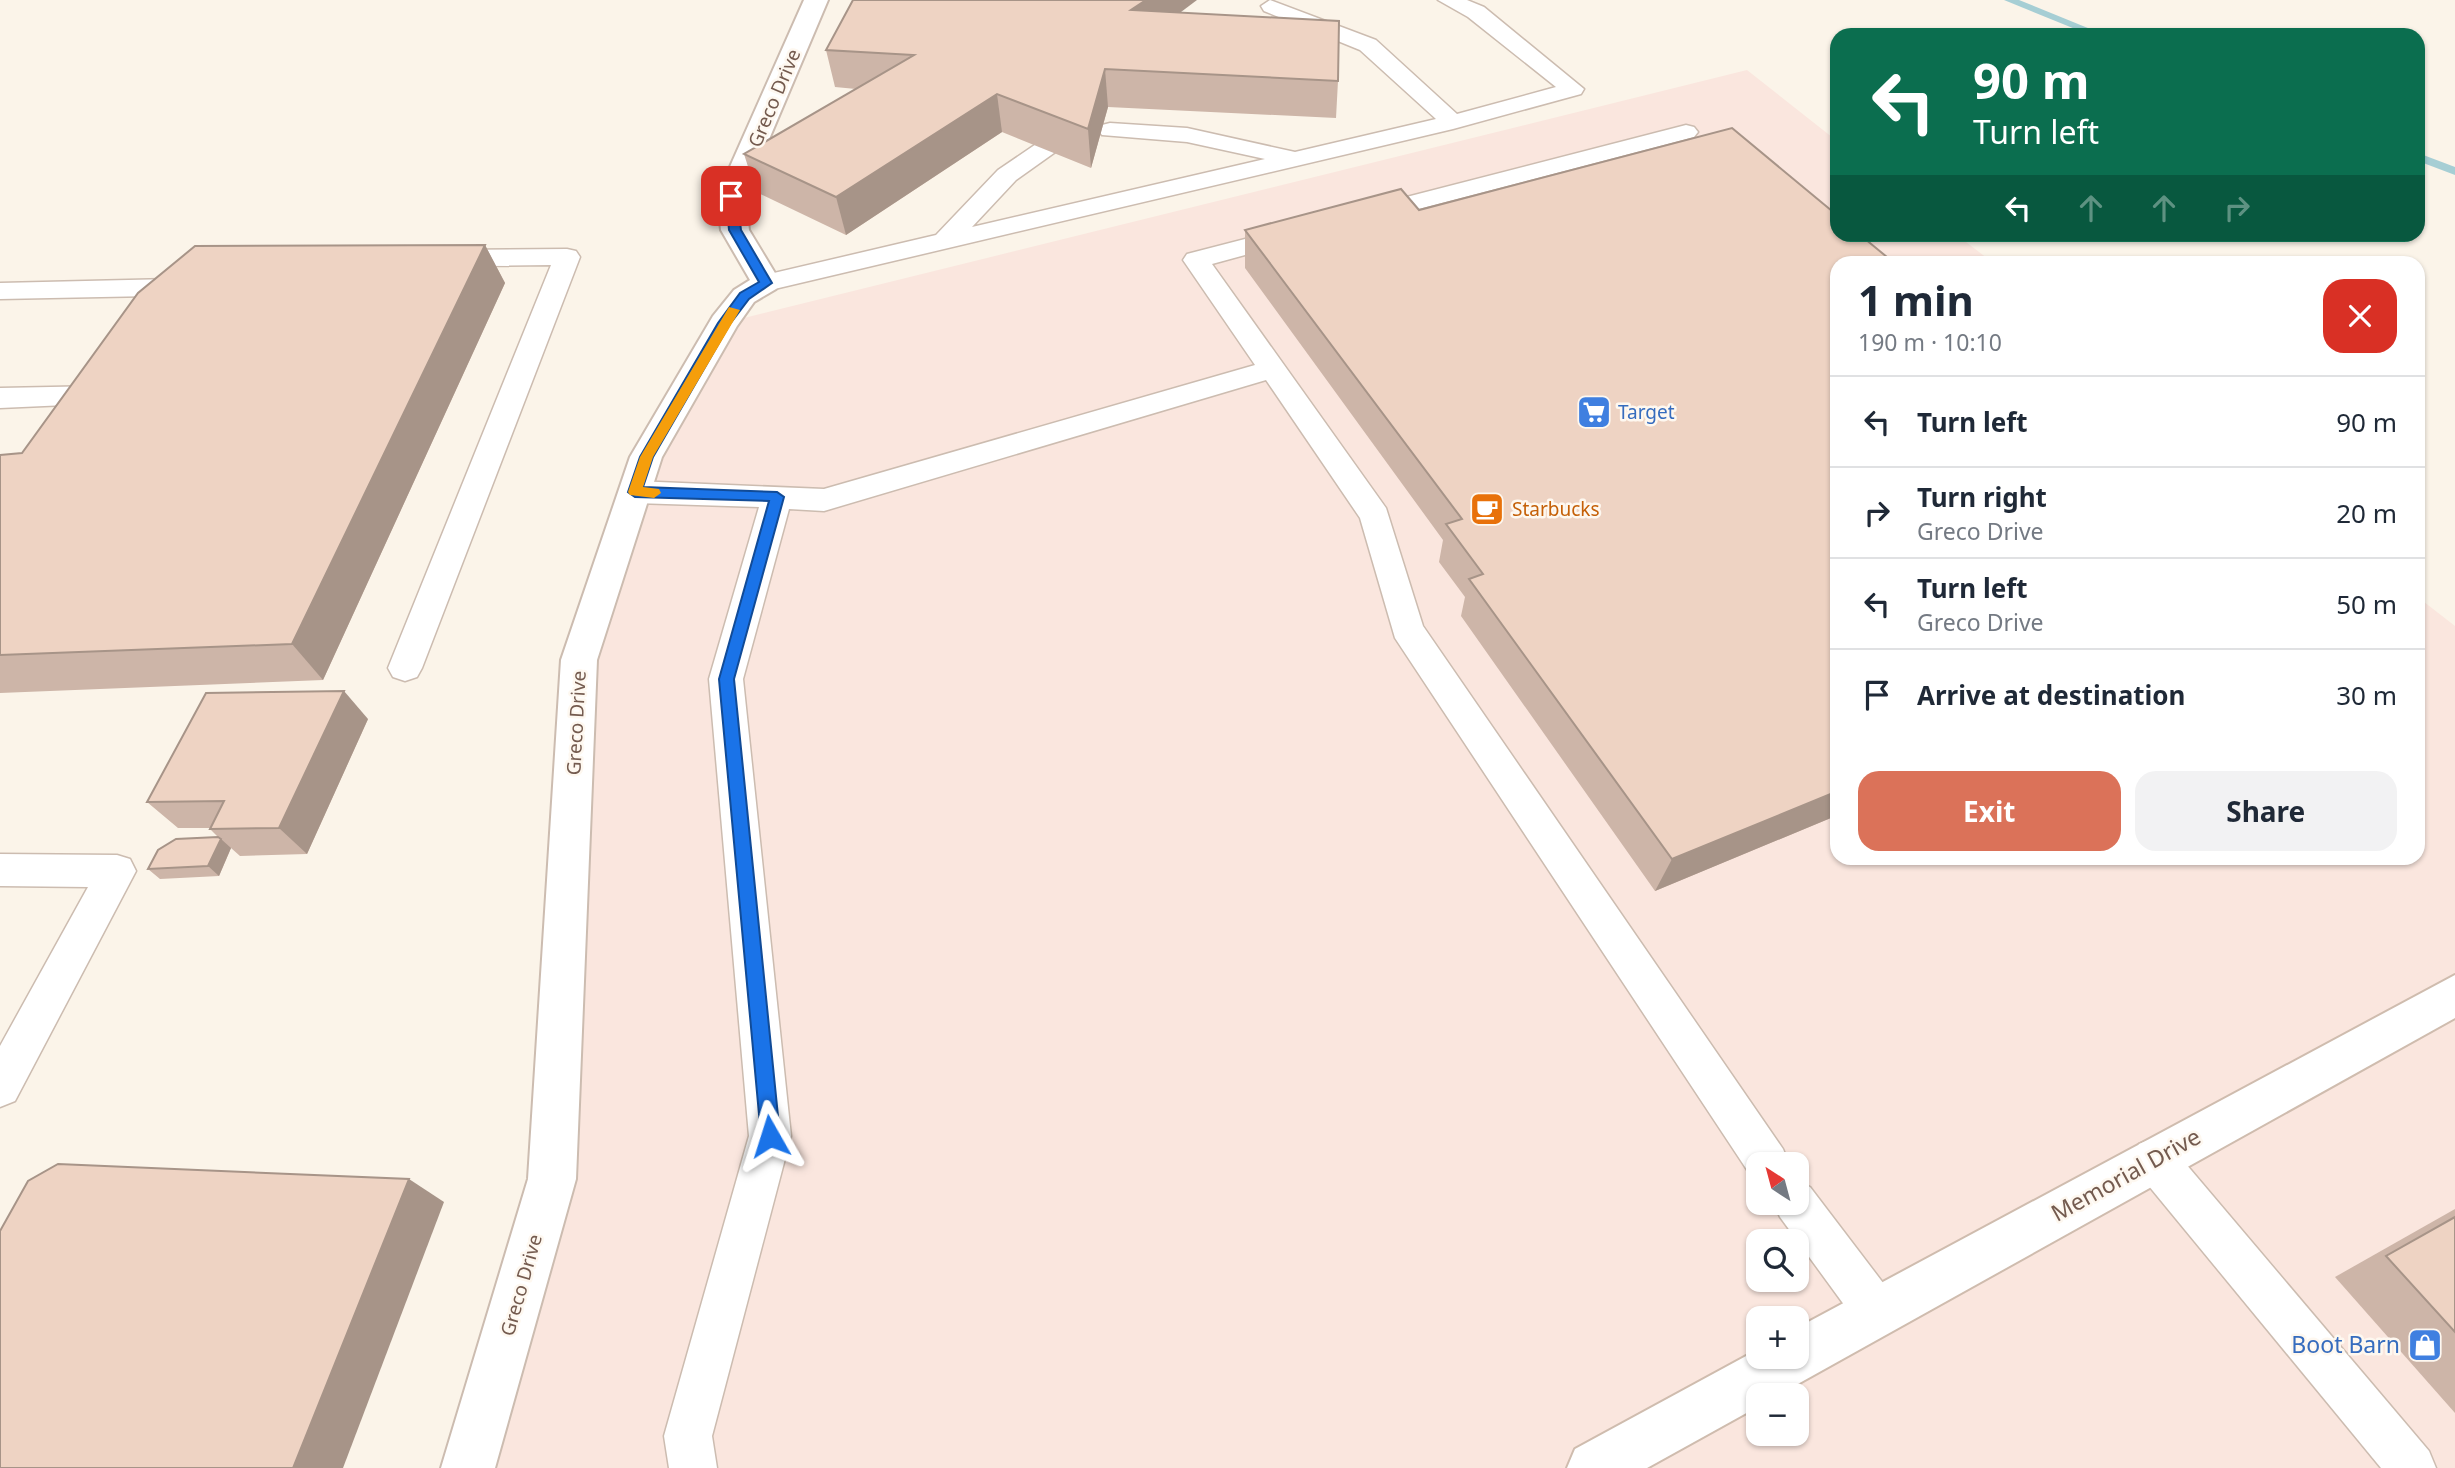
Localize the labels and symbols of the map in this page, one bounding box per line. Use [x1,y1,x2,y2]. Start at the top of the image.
street label: Greco Drive [742,45,806,151]
pin [701,166,761,226]
supermarket icon: Target [1575,393,1613,431]
place label: Target [1618,399,1675,425]
cafe icon: Starbucks [1468,490,1506,528]
place label: Starbucks [1512,496,1600,522]
street label: Greco Drive [560,670,592,776]
position arrow [733,1099,807,1173]
street label: Memorial Drive [2045,1120,2206,1228]
north arrow [1746,1152,1810,1214]
street label: Greco Drive [494,1231,548,1339]
shop icon: Boot Barn [2406,1326,2444,1364]
place label: Boot Barn [2291,1328,2400,1360]

